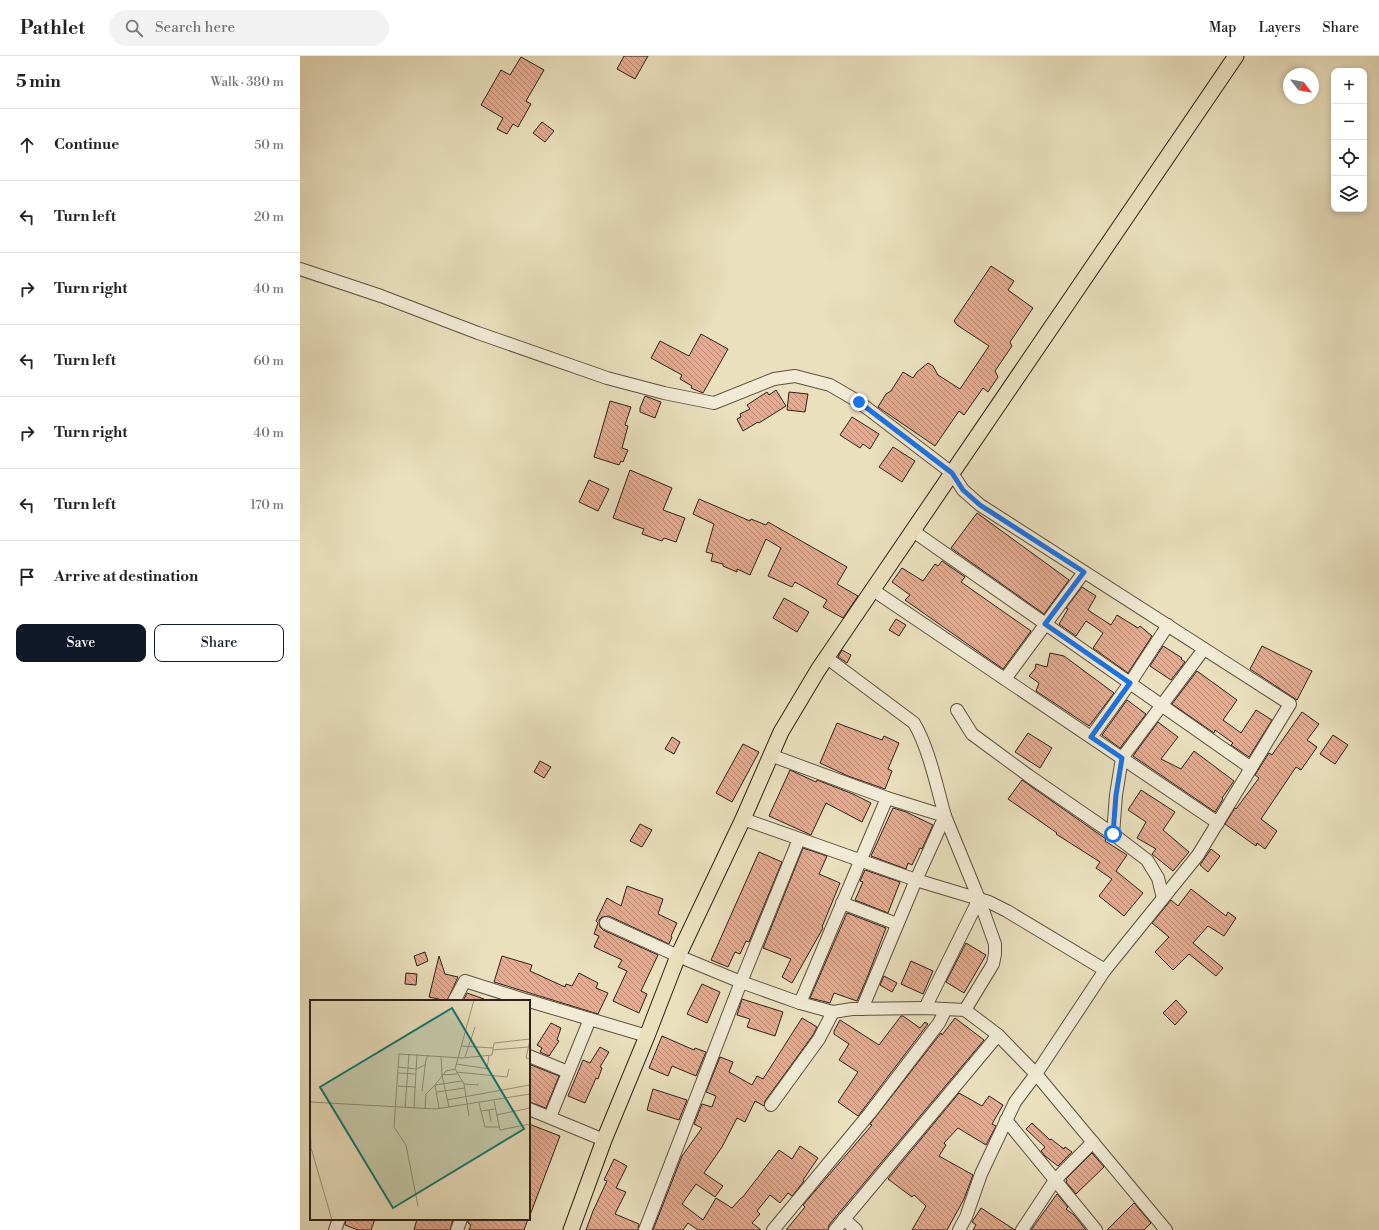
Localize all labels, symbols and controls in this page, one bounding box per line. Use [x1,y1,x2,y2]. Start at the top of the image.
search box [109,10,389,46]
text: Pathlet [20,16,85,40]
icon: search [123,17,145,39]
text: Search here [155,18,235,37]
text: Map [1209,19,1236,37]
text: Layers [1258,19,1301,37]
text: Share [1323,19,1359,37]
north arrow [1283,68,1319,104]
map controls [1331,68,1367,212]
button: + [1331,68,1367,104]
text: 5 min [16,71,61,93]
text: Walk · 380 m [210,74,284,90]
button: − [1331,104,1367,140]
icon: ahead [16,134,38,156]
text: Continue [54,135,119,154]
text: 50 m [254,137,284,153]
button: locate [1331,140,1367,176]
button: layers [1331,176,1367,212]
icon: left [16,206,38,228]
text: Turn left [54,207,116,226]
text: 20 m [254,209,284,225]
icon: right [16,278,38,300]
text: Turn right [54,279,128,298]
text: 40 m [254,281,284,297]
icon: left [16,350,38,372]
text: Turn left [54,351,116,370]
text: 60 m [253,353,284,369]
route end [850,393,868,411]
icon: right [16,422,38,444]
text: Turn right [54,423,128,442]
text: 40 m [254,425,284,441]
icon: left [16,494,38,516]
text: Turn left [54,495,116,514]
text: 170 m [250,497,284,513]
icon: arrive [16,566,38,588]
text: Arrive at destination [54,567,198,586]
button: Save [16,624,146,662]
button: Share [154,624,284,662]
route start [1104,825,1122,843]
inset map [310,1000,530,1220]

